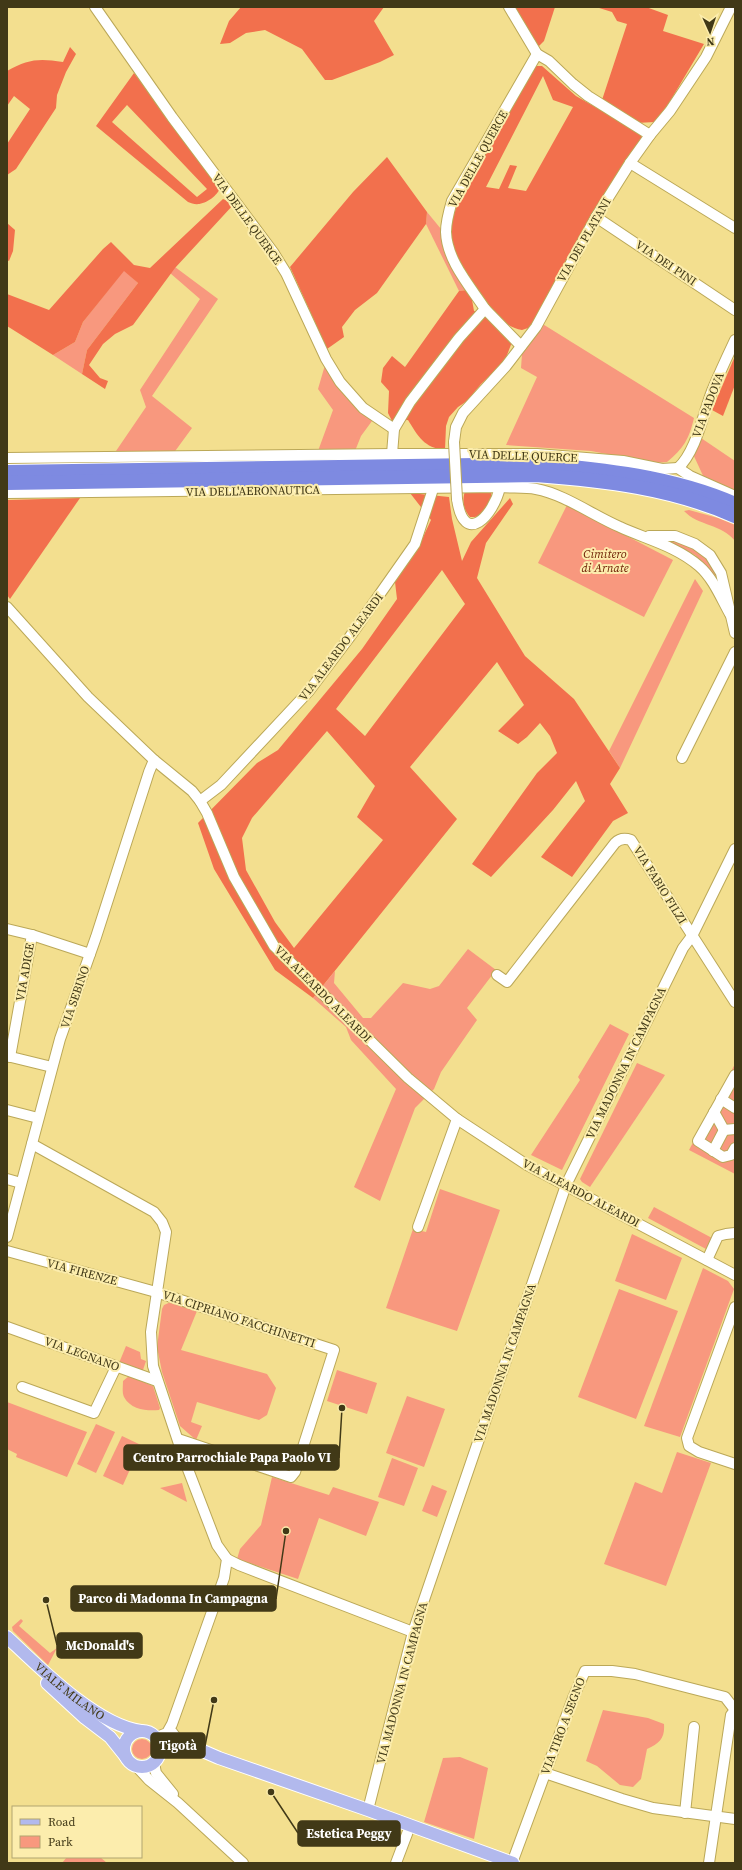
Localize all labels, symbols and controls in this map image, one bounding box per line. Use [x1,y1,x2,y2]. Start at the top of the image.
north arrow [690,12,730,52]
text: N [706,34,715,49]
street label: VIA DELLE QUERCE [445,107,511,211]
street label: VIA DELLE QUERCE [209,170,285,268]
street label: VIA DEI PLATANI [553,195,615,285]
street label: VIA DEI PINI [632,237,700,289]
street label: VIA PADOVA [688,370,728,440]
street label: VIA DELLE QUERCE [468,446,578,466]
street label: VIA DELL'AERONAUTICA [186,482,320,500]
park label: Cimitero di Arnate [581,546,629,576]
street label: VIA ALEARDO ALEARDI [295,590,387,704]
street label: VIA FABIO FILZI [630,843,690,927]
street label: VIA ADIGE [12,942,38,1002]
street label: VIA ALEARDO ALEARDI [271,942,375,1046]
street label: VIA SEBINO [57,964,93,1030]
street label: VIA MADONNA IN CAMPAGNA [582,984,670,1142]
street label: VIA ALEARDO ALEARDI [519,1155,643,1231]
street label: VIA FIRENZE [45,1255,119,1289]
street label: VIA MADONNA IN CAMPAGNA [470,1281,540,1445]
street label: VIA CIPRIANO FACCHINETTI [160,1287,318,1351]
street label: VIA LEGNANO [42,1333,122,1375]
callout: Centro Parrochiale Papa Paolo VI [124,1445,339,1470]
text: Centro Parrochiale Papa Paolo VI [133,1449,331,1466]
callout: Parco di Madonna In Campagna [71,1586,276,1611]
text: Parco di Madonna In Campagna [78,1590,268,1607]
street label: VIA MADONNA IN CAMPAGNA [373,1600,431,1766]
callout: McDonald's [57,1633,142,1658]
text: McDonald's [65,1637,135,1654]
street label: VIALE MILANO [31,1659,108,1724]
street label: VIA TIRO A SEGNO [537,1675,589,1777]
callout: Tigotà [151,1733,205,1758]
text: Tigotà [159,1737,197,1754]
legend [12,1806,142,1858]
text: Road [48,1814,75,1830]
callout: Estetica Peggy [298,1821,400,1846]
text: Estetica Peggy [306,1825,392,1842]
text: Park [48,1834,73,1850]

